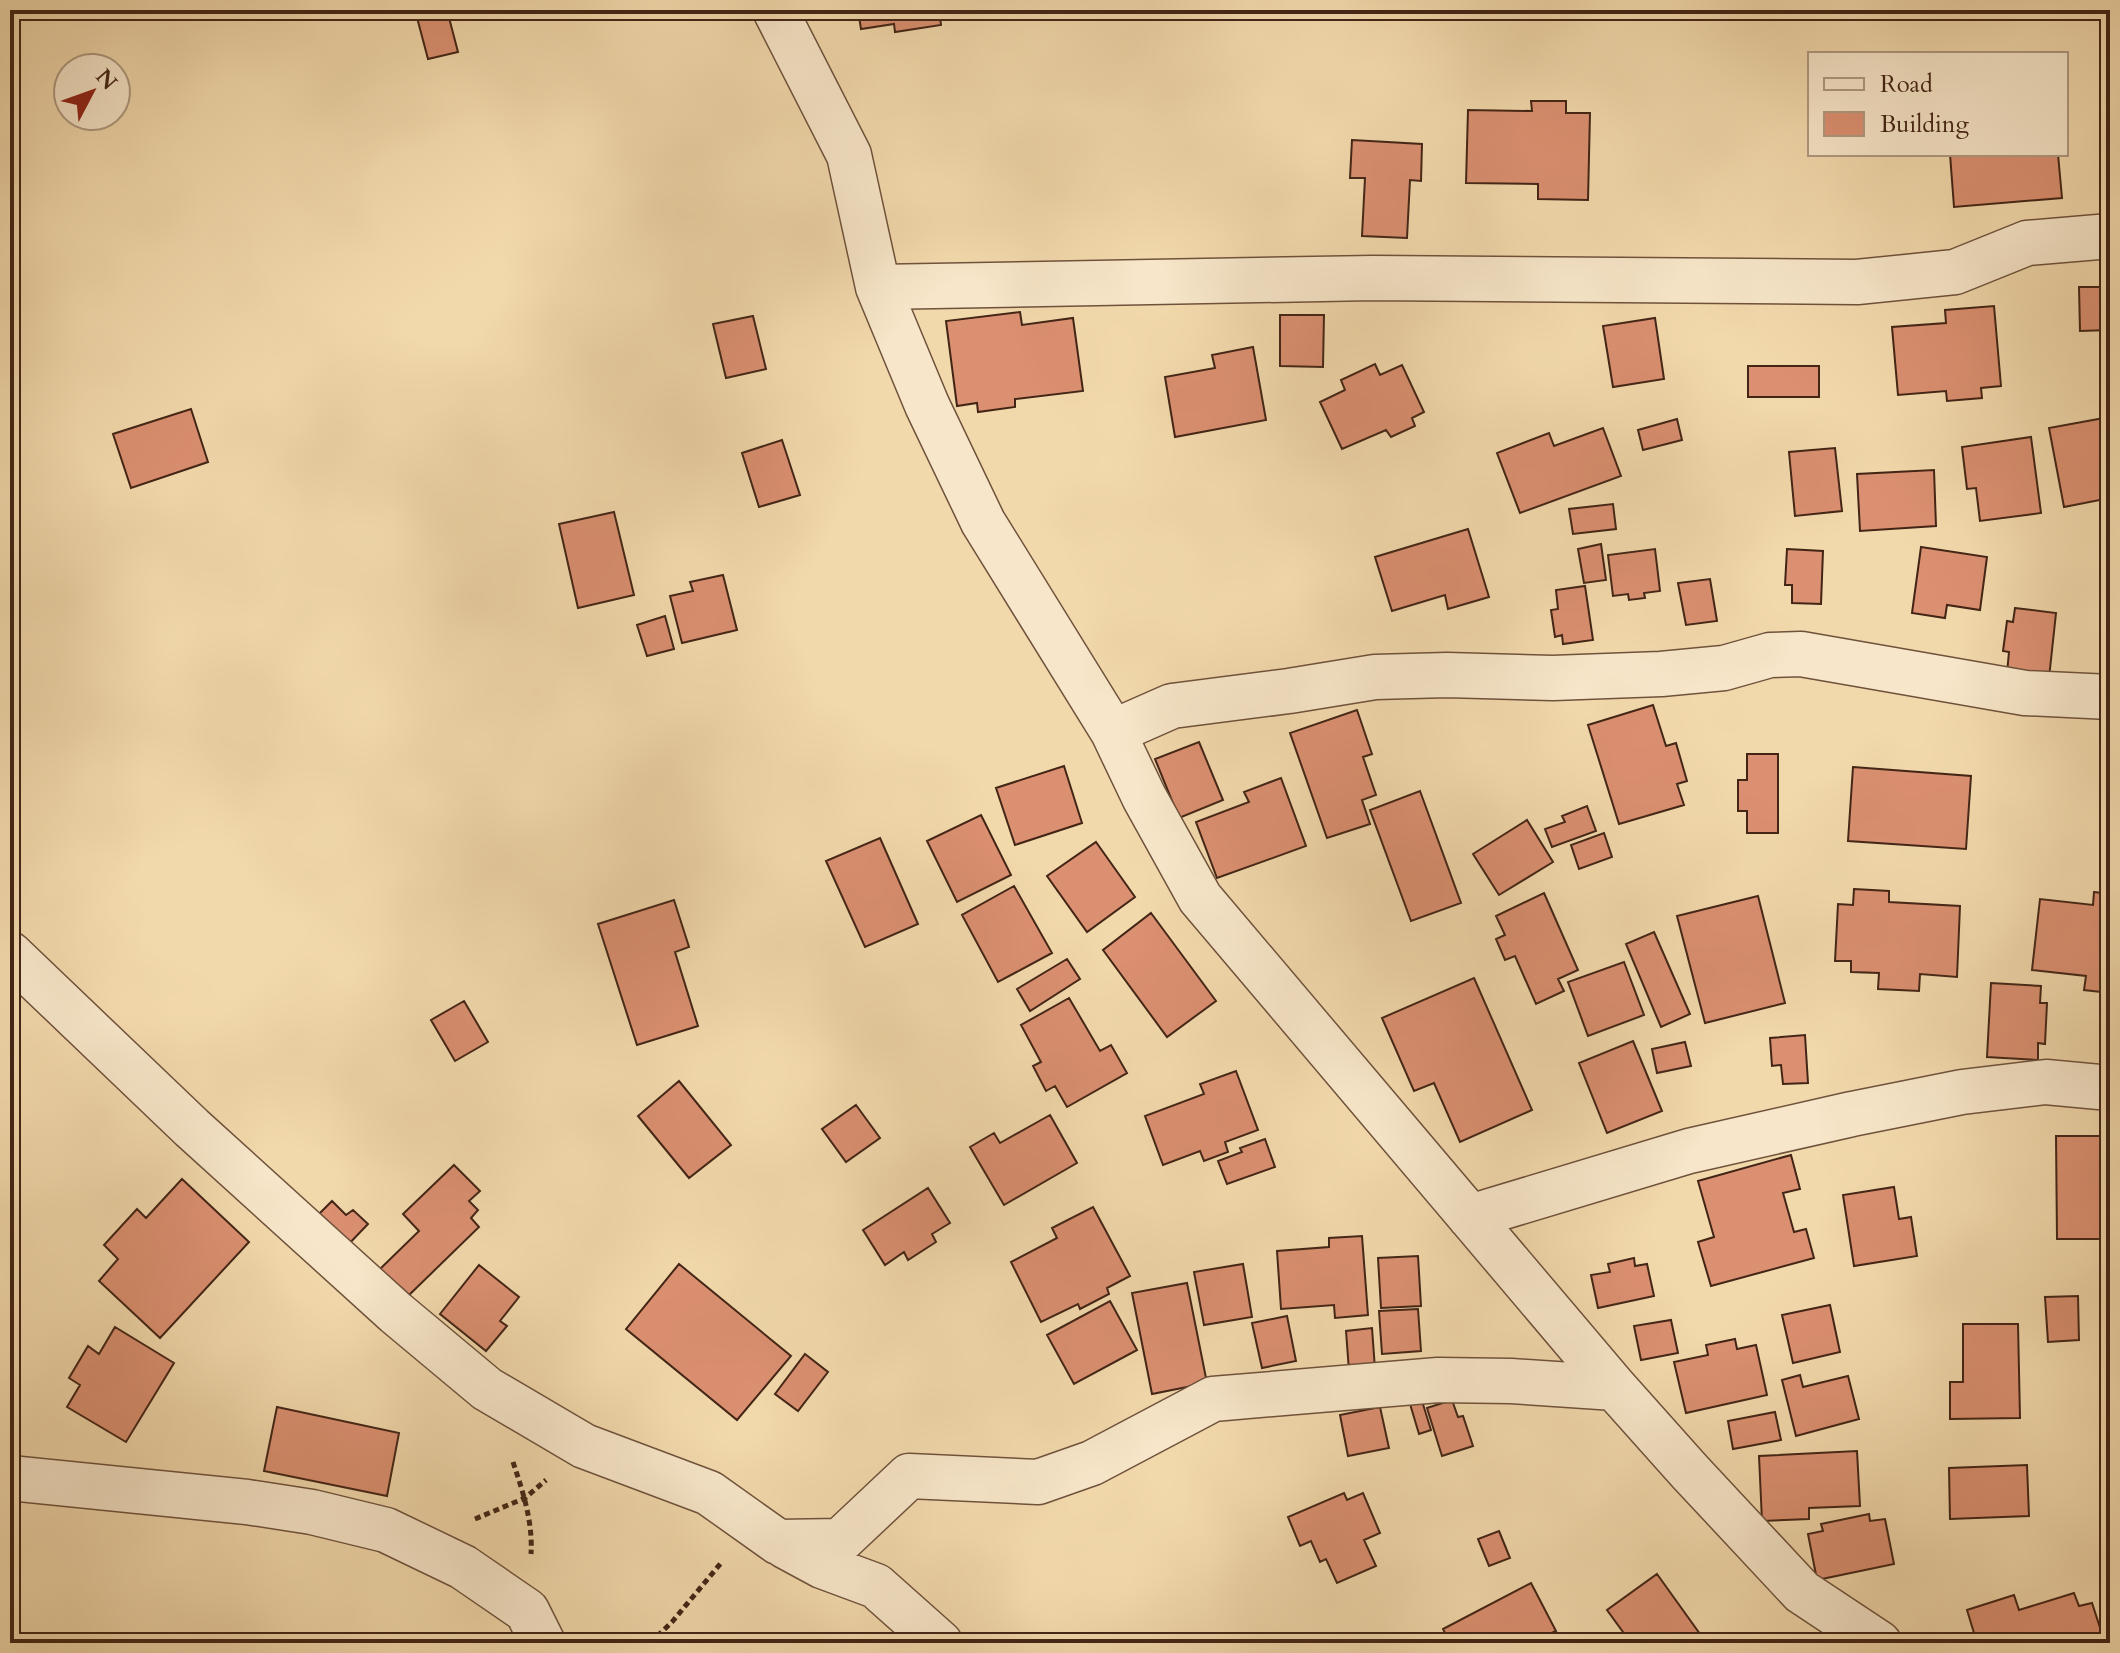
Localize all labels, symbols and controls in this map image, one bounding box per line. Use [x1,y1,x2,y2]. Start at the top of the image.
north arrow [52,52,132,132]
legend [1808,52,2068,156]
text: N [89,62,124,97]
text: Road [1880,68,1933,101]
text: Building [1880,108,1970,141]

